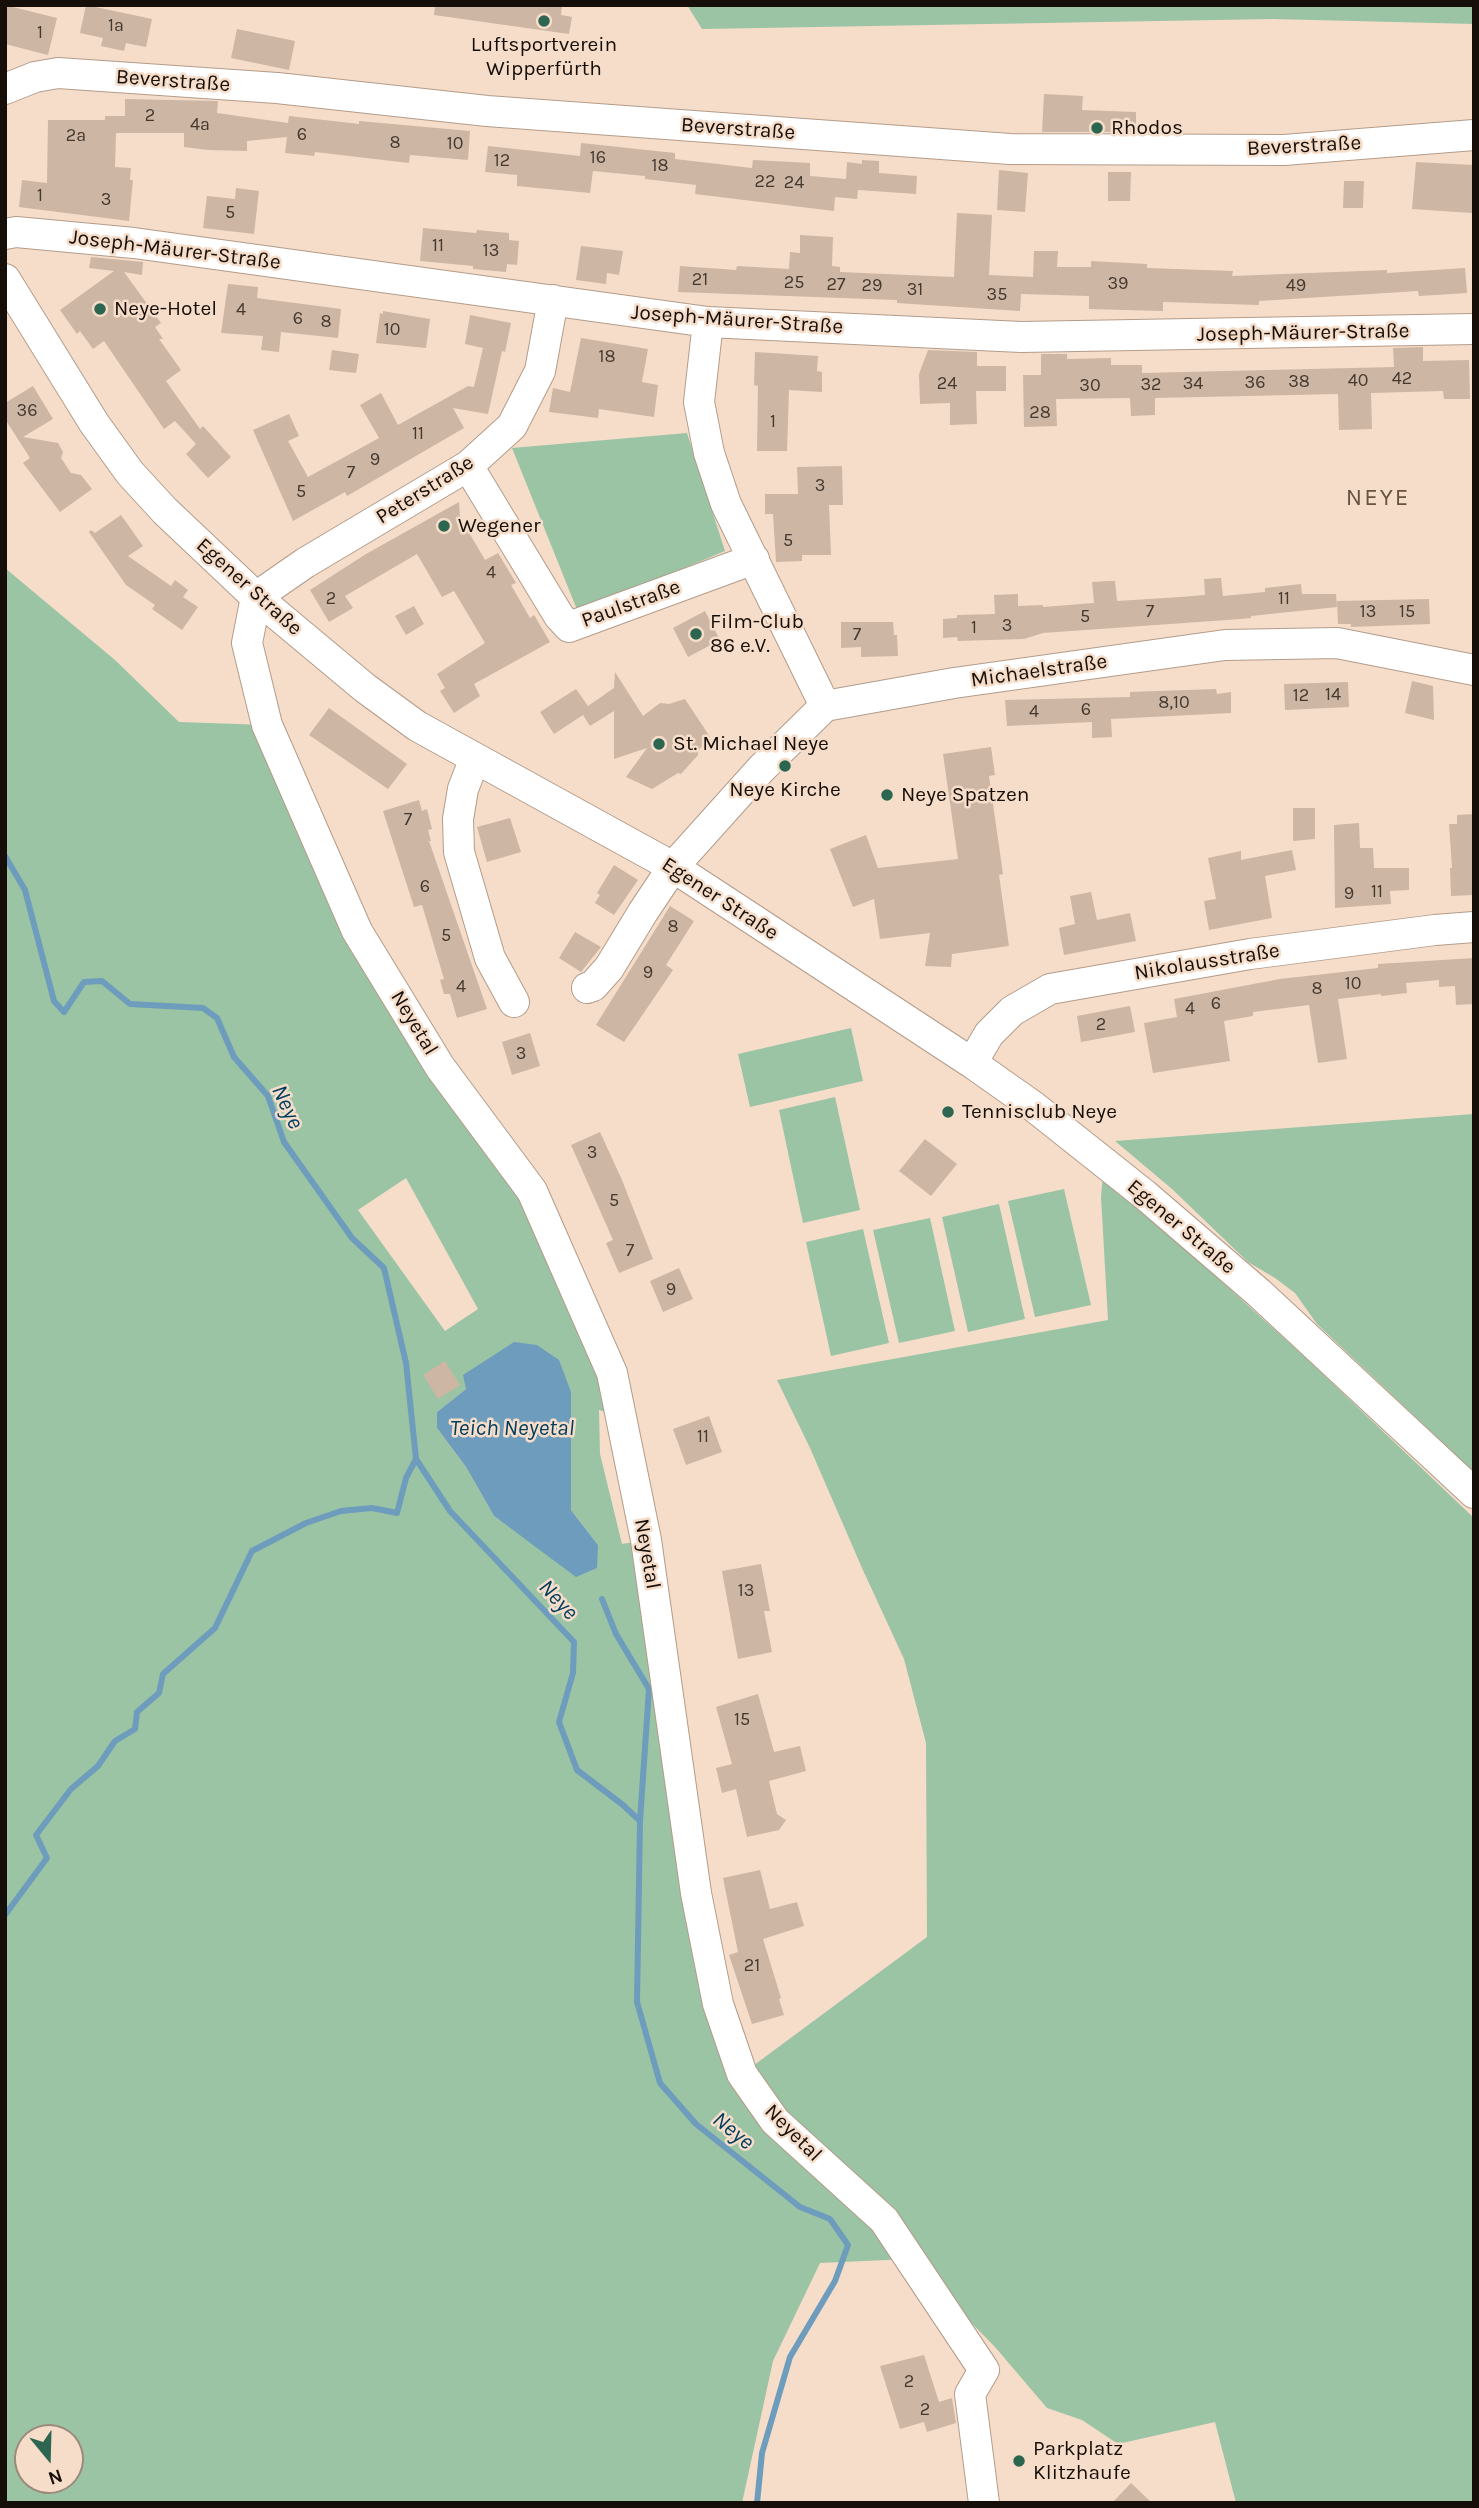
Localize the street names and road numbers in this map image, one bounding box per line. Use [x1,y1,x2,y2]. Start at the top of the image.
street label: Beverstraße [115,64,231,98]
street label: Beverstraße [680,112,796,146]
street label: Beverstraße [1246,130,1362,162]
street label: Joseph-Mäurer-Straße [68,225,282,275]
street label: Joseph-Mäurer-Straße [630,300,844,340]
street label: Joseph-Mäurer-Straße [1196,319,1410,347]
street label: Peterstraße [371,450,479,530]
street label: Egener Straße [191,533,307,641]
street label: Paulstraße [578,574,684,634]
street label: Michaelstraße [969,649,1109,693]
street label: Egener Straße [657,852,783,946]
street label: Nikolausstraße [1132,938,1282,986]
street label: Neyetal [385,986,443,1060]
street label: Egener Straße [1122,1174,1240,1280]
street label: Neyetal [628,1517,666,1591]
street label: Neyetal [759,2099,827,2167]

